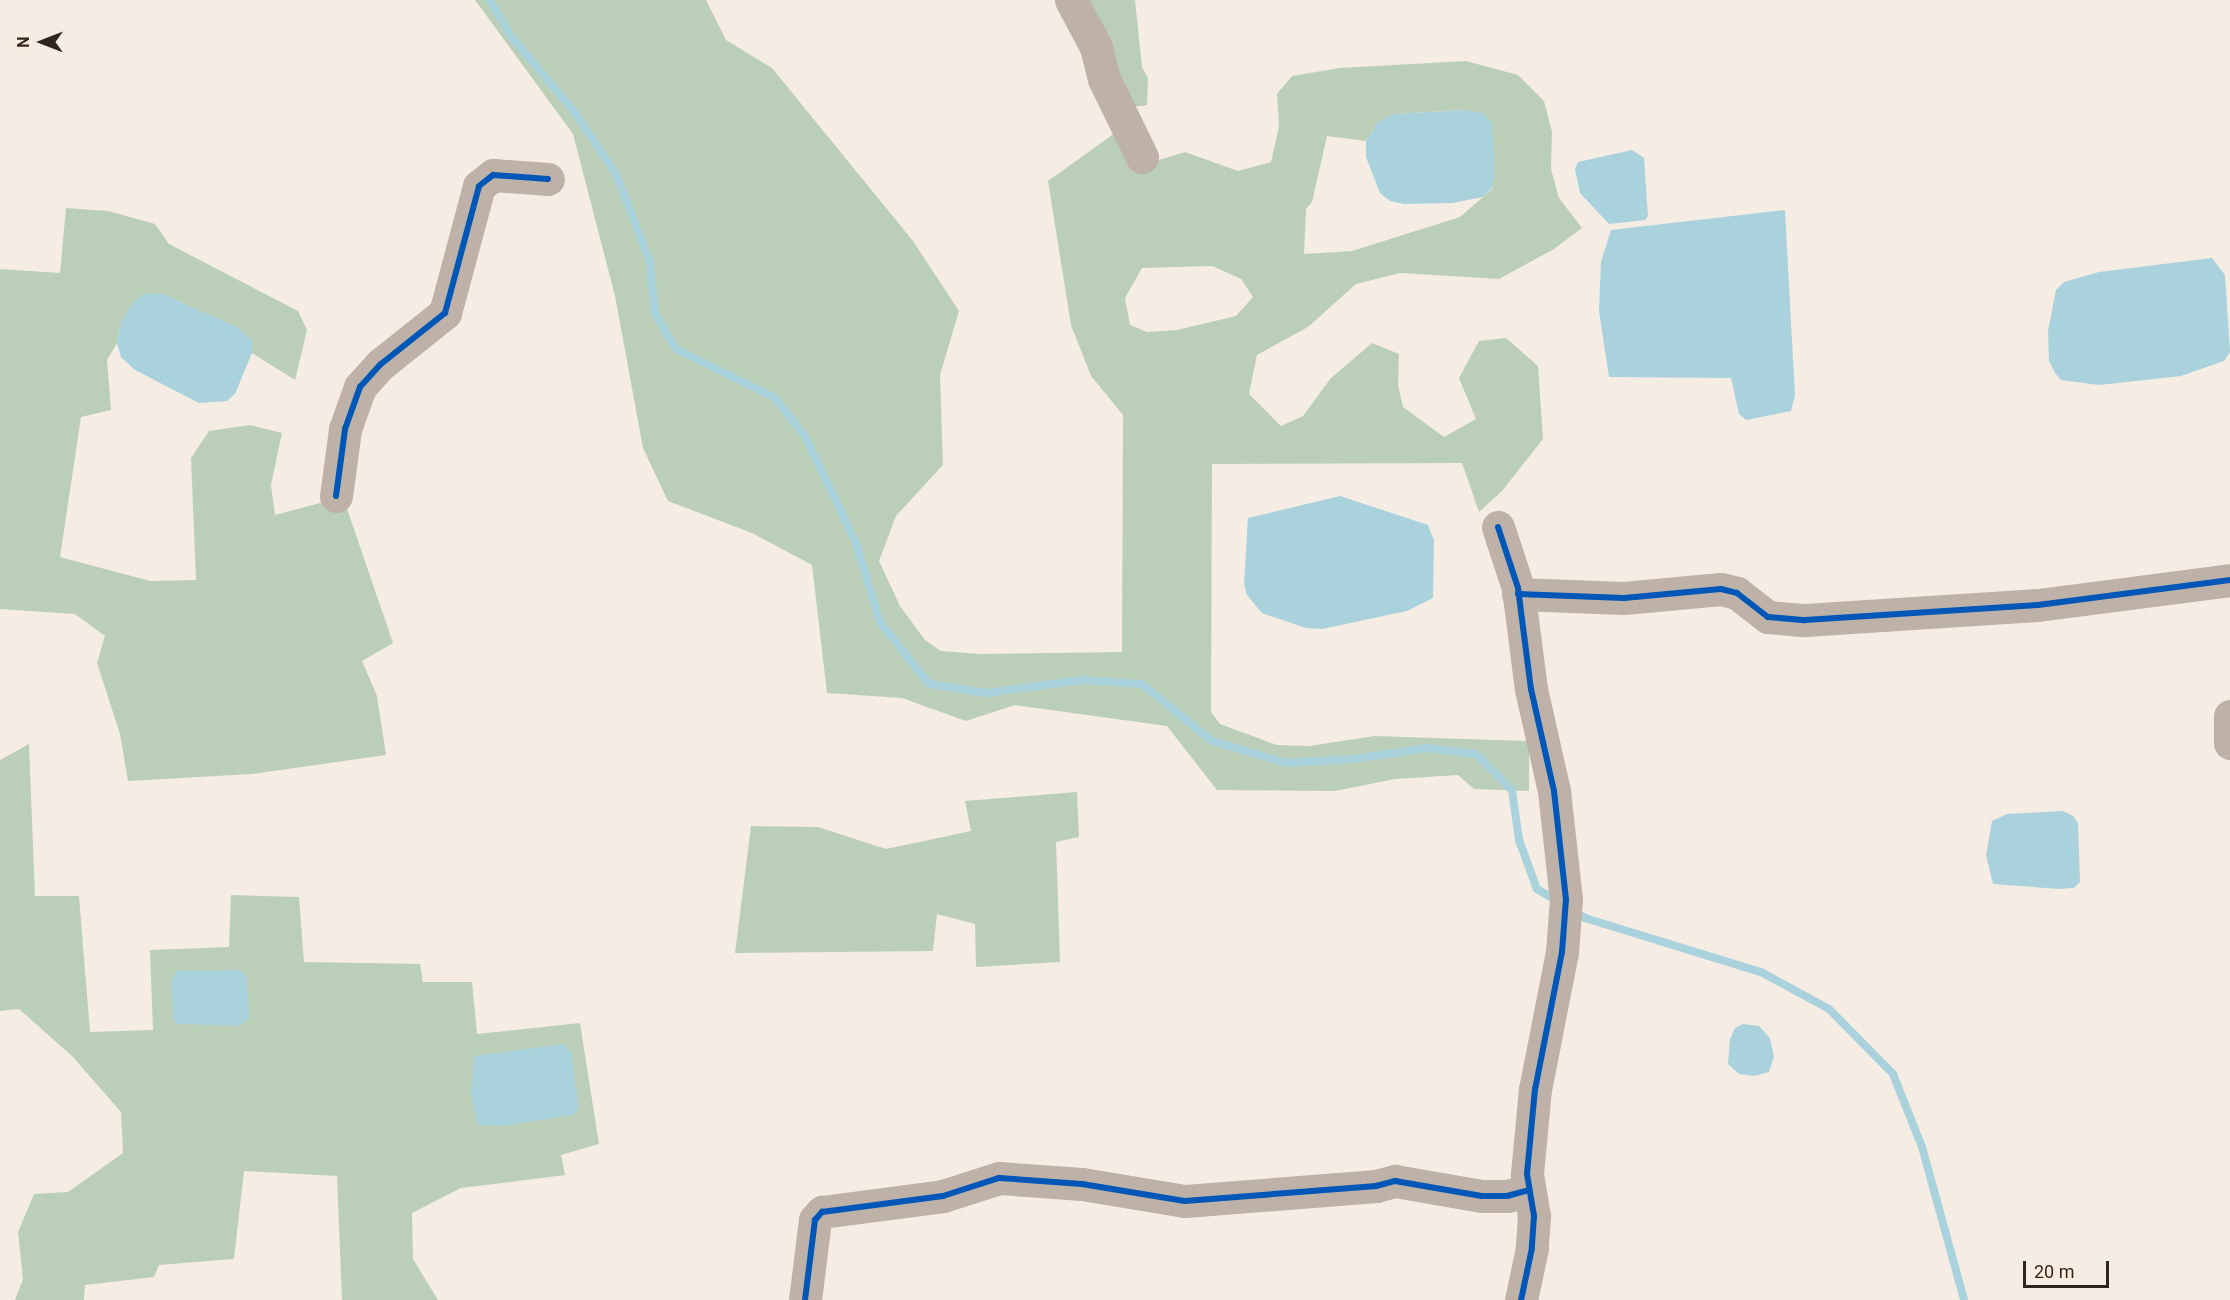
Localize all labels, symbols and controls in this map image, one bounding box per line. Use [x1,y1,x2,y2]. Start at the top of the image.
north arrow [12,12,72,72]
text: N [14,36,33,48]
scale bar [2026,1249,2112,1287]
text: 20 m [2034,1261,2074,1282]

